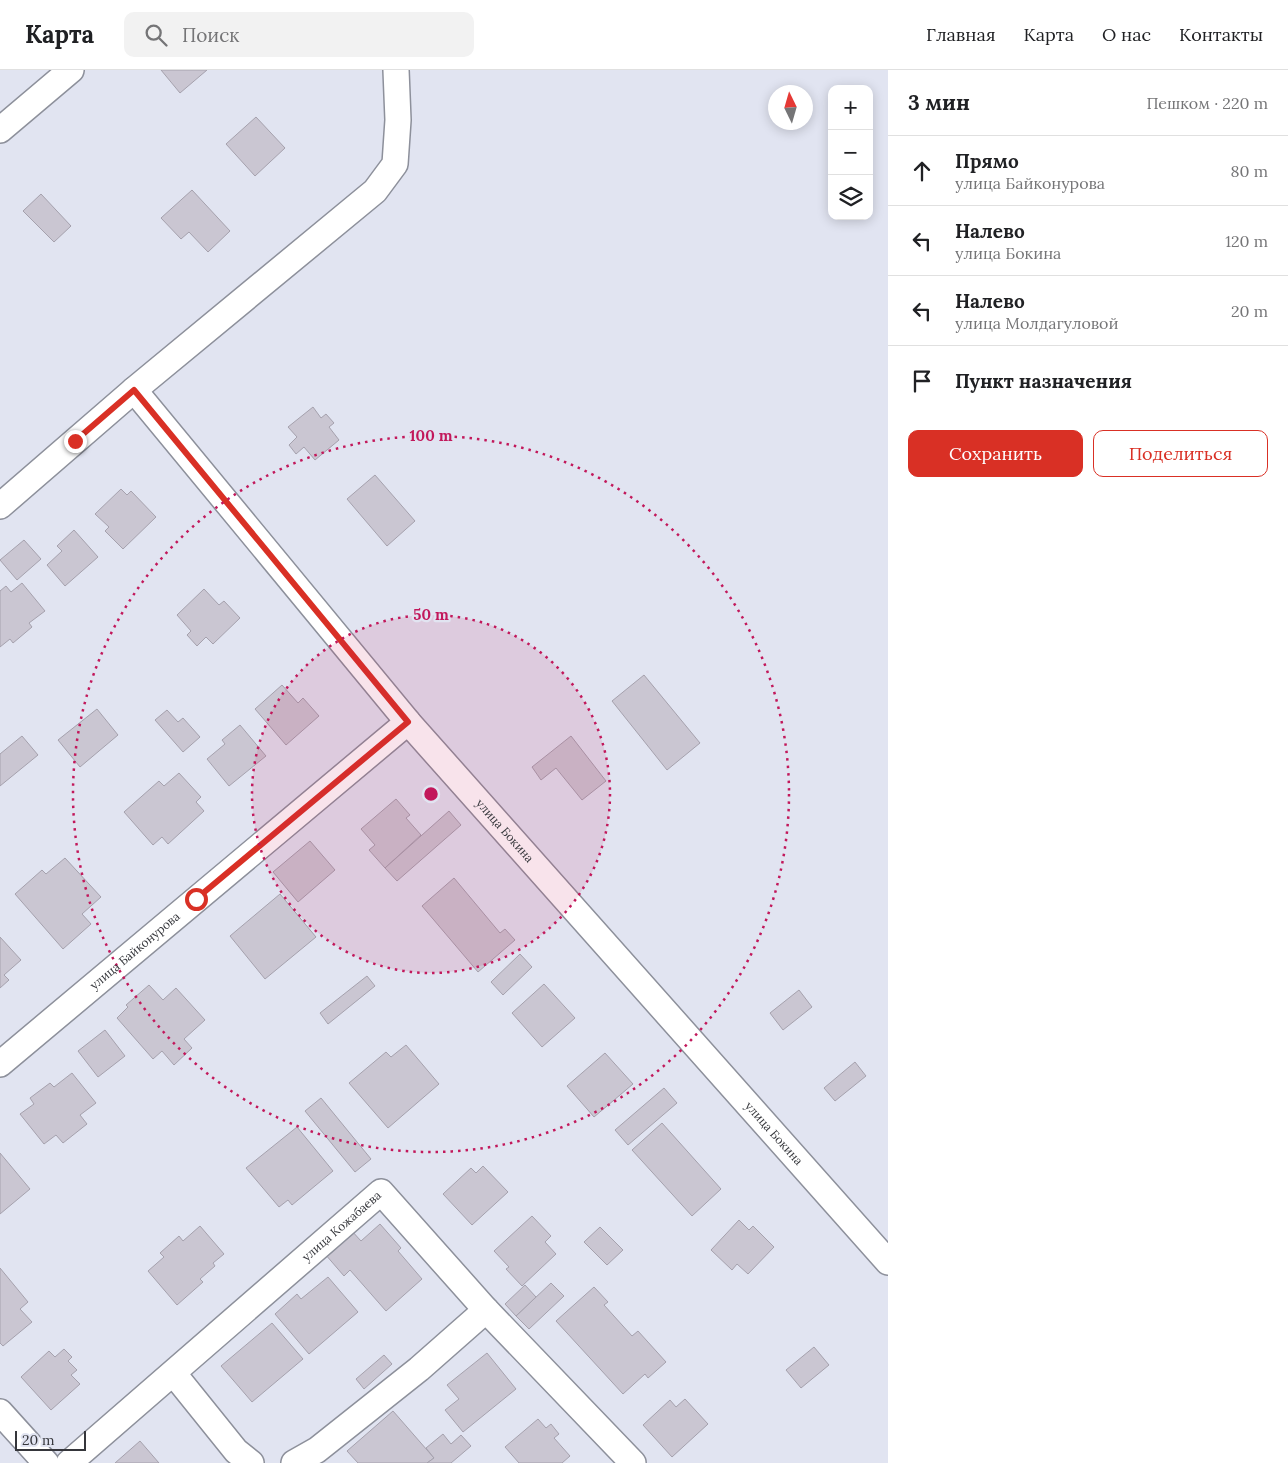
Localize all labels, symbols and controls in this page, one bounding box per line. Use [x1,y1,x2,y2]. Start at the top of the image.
search box [124,12,474,57]
text: Карта [25,19,94,50]
icon: search [142,21,170,49]
text: Поиск [182,23,240,47]
text: Главная [926,23,995,46]
text: Карта [1023,23,1074,46]
text: О нас [1102,23,1151,46]
text: Контакты [1179,23,1263,46]
north arrow [768,85,813,130]
map controls [828,85,873,220]
button: + [828,85,873,130]
text: 3 мин [908,89,970,116]
text: Пешком · 220 m [1147,93,1268,113]
button: − [828,130,873,175]
text: Прямо [955,149,1019,173]
icon: ahead [908,157,936,185]
text: 80 m [1231,161,1268,181]
text: улица Байконурова [955,173,1105,193]
button: layers [828,175,873,220]
text: Налево [955,219,1025,243]
icon: left [908,227,936,255]
text: 120 m [1225,231,1268,251]
text: улица Бокина [955,243,1061,263]
text: Налево [955,289,1025,313]
icon: left [908,297,936,325]
text: 20 m [1231,301,1268,321]
text: улица Молдагуловой [955,313,1118,333]
icon: arrive [908,367,936,395]
text: Пункт назначения [955,369,1132,393]
text: 100 m [410,426,453,445]
route end [64,430,87,453]
button: Сохранить [908,430,1083,477]
button: Поделиться [1093,430,1268,477]
text: 50 m [413,605,449,624]
centre of rings [422,785,440,803]
street label: улица Бокина [473,796,537,865]
route start [185,888,208,911]
street label: улица Байконурова [87,909,183,993]
street label: улица Бокина [742,1098,806,1168]
street label: улица Кожабаева [299,1187,384,1264]
scale bar [15,1428,86,1451]
text: 20 m [22,1431,54,1449]

